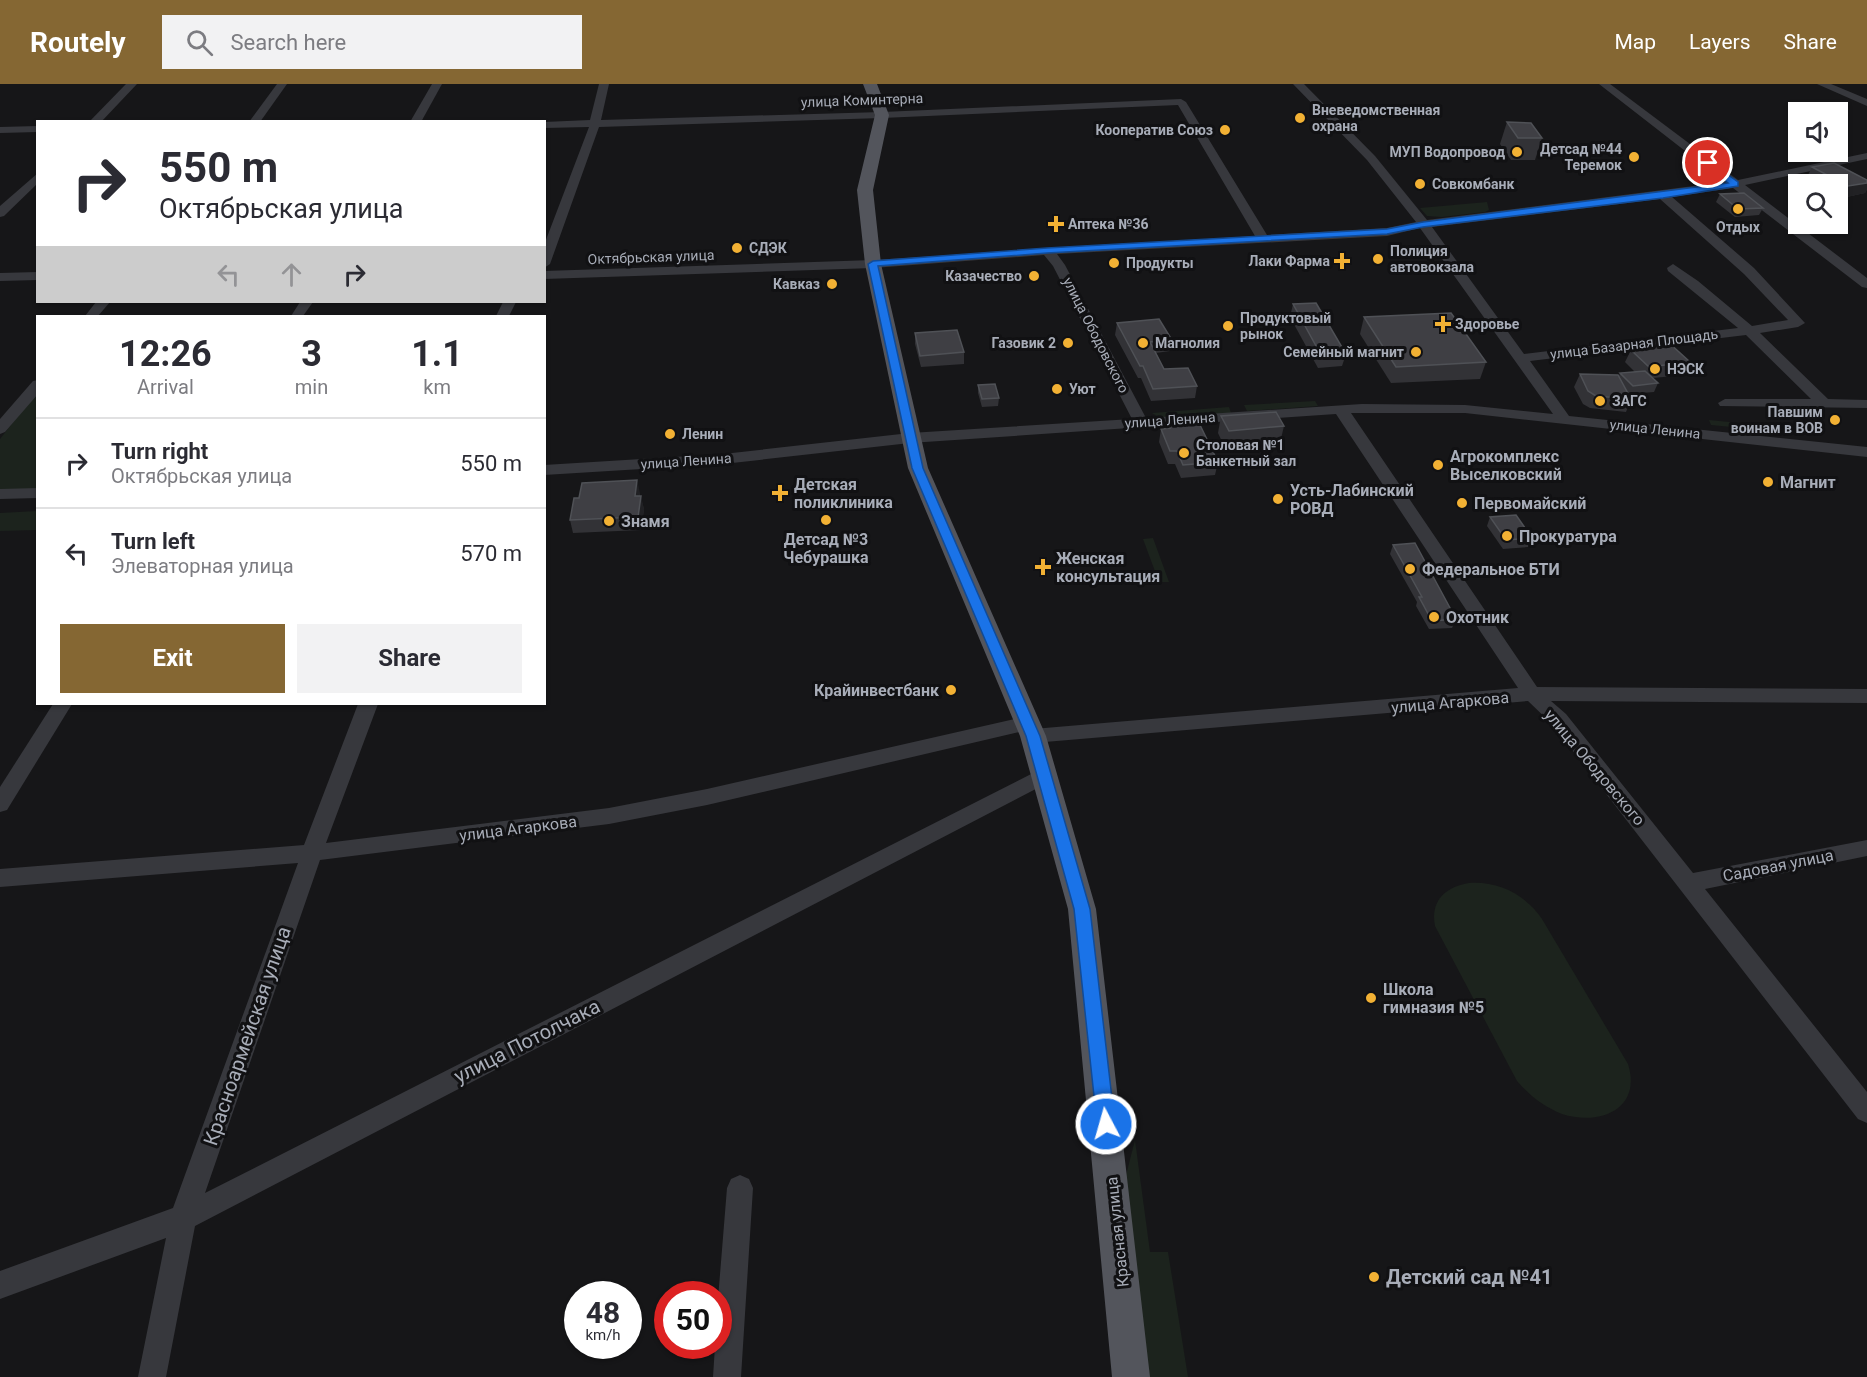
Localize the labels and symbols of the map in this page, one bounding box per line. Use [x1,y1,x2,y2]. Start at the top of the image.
street label: улица Коминтерна [801,90,923,110]
place label: Вневедомственная охрана [1312,102,1440,134]
marker: Вневедомственная охрана [1293,111,1307,125]
place label: Кооператив Союз [1096,122,1213,138]
marker: Кооператив Союз [1218,123,1232,137]
pin [1682,137,1733,188]
place label: Детсад №44 Теремок [1540,141,1622,173]
place label: МУП Водопровод [1390,144,1505,160]
marker: МУП Водопровод [1510,145,1524,159]
marker: Детсад №44 Теремок [1627,150,1641,164]
place label: Совкомбанк [1432,176,1514,192]
marker: Совкомбанк [1413,177,1427,191]
marker: Отдых [1731,202,1745,216]
place label: Аптека №36 [1068,216,1148,232]
marker: Аптека №36 [1049,217,1063,231]
place label: Отдых [1716,219,1761,235]
place label: СДЭК [749,240,788,256]
marker: СДЭК [730,241,744,255]
place label: Полиция автовокзала [1390,243,1474,275]
street label: Октябрьская улица [587,247,715,267]
marker: Полиция автовокзала [1371,252,1385,266]
place label: Лаки Фарма [1248,253,1330,269]
marker: Лаки Фарма [1335,254,1349,268]
place label: Продукты [1126,255,1194,271]
marker: Продукты [1107,256,1121,270]
place label: Казачество [945,268,1022,284]
marker: Казачество [1027,269,1041,283]
street label: улица Ободовского [1060,274,1132,396]
place label: Кавказ [773,276,820,292]
marker: Кавказ [825,277,839,291]
place label: Продуктовый рынок [1240,310,1331,342]
place label: Здоровье [1455,316,1520,332]
marker: Здоровье [1436,317,1450,331]
marker: Продуктовый рынок [1221,319,1235,333]
street label: улица Базарная Площадь [1549,326,1719,362]
place label: Газовик 2 [992,335,1056,351]
place label: Магнолия [1155,335,1220,351]
marker: Газовик 2 [1061,336,1075,350]
marker: Магнолия [1136,336,1150,350]
place label: Семейный магнит [1283,344,1404,360]
marker: Семейный магнит [1409,345,1423,359]
place label: НЭСК [1667,361,1705,377]
marker: НЭСК [1648,362,1662,376]
place label: Уют [1069,381,1096,397]
marker: Уют [1050,382,1064,396]
place label: ЗАГС [1612,393,1647,409]
marker: ЗАГС [1593,394,1607,408]
place label: Павшим воинам в ВОВ [1731,404,1823,436]
street label: улица Ленина [1124,409,1216,431]
marker: Павшим воинам в ВОВ [1828,413,1842,427]
street label: улица Ленина [1609,416,1701,442]
place label: Ленин [682,426,723,442]
marker: Ленин [663,427,677,441]
place label: Столовая №1 Банкетный зал [1196,437,1296,469]
marker: Столовая №1 Банкетный зал [1177,446,1191,460]
place label: Агрокомплекс Выселковский [1450,447,1562,484]
street label: улица Ленина [640,450,732,472]
marker: Агрокомплекс Выселковский [1431,458,1445,472]
place label: Магнит [1780,473,1836,492]
place label: Детская поликлиника [794,475,893,512]
marker: Магнит [1761,475,1775,489]
place label: Усть-Лабинский РОВД [1290,481,1414,518]
marker: Детская поликлиника [771,484,789,502]
marker: Усть-Лабинский РОВД [1271,492,1285,506]
place label: Первомайский [1474,494,1586,513]
marker: Первомайский [1455,496,1469,510]
place label: Знамя [621,512,670,531]
marker: Детсад №3 Чебурашка [819,513,833,527]
marker: Знамя [602,514,616,528]
place label: Прокуратура [1519,527,1617,546]
marker: Прокуратура [1500,529,1514,543]
place label: Детсад №3 Чебурашка [783,530,869,567]
place label: Женская консультация [1056,549,1160,586]
marker: Женская консультация [1034,558,1052,576]
place label: Федеральное БТИ [1422,560,1560,579]
marker: Федеральное БТИ [1403,562,1417,576]
place label: Охотник [1446,608,1510,627]
marker: Охотник [1427,610,1441,624]
place label: Крайинвестбанк [814,681,940,700]
marker: Крайинвестбанк [944,683,958,697]
street label: улица Агаркова [1390,688,1510,717]
street label: улица Ободовского [1540,705,1649,829]
street label: улица Агаркова [458,812,578,845]
street label: Садовая улица [1721,845,1835,886]
street label: Красноармейская улица [198,923,296,1149]
place label: Школа гимназия №5 [1383,980,1484,1017]
marker: Школа гимназия №5 [1364,991,1378,1005]
street label: улица Потолчака [450,994,604,1088]
position arrow [1074,1092,1138,1156]
street label: Красная улица [1102,1176,1133,1288]
place label: Детский сад №41 [1386,1265,1552,1289]
marker: Детский сад №41 [1367,1270,1381,1284]
speed limit sign: 50 [654,1281,732,1359]

